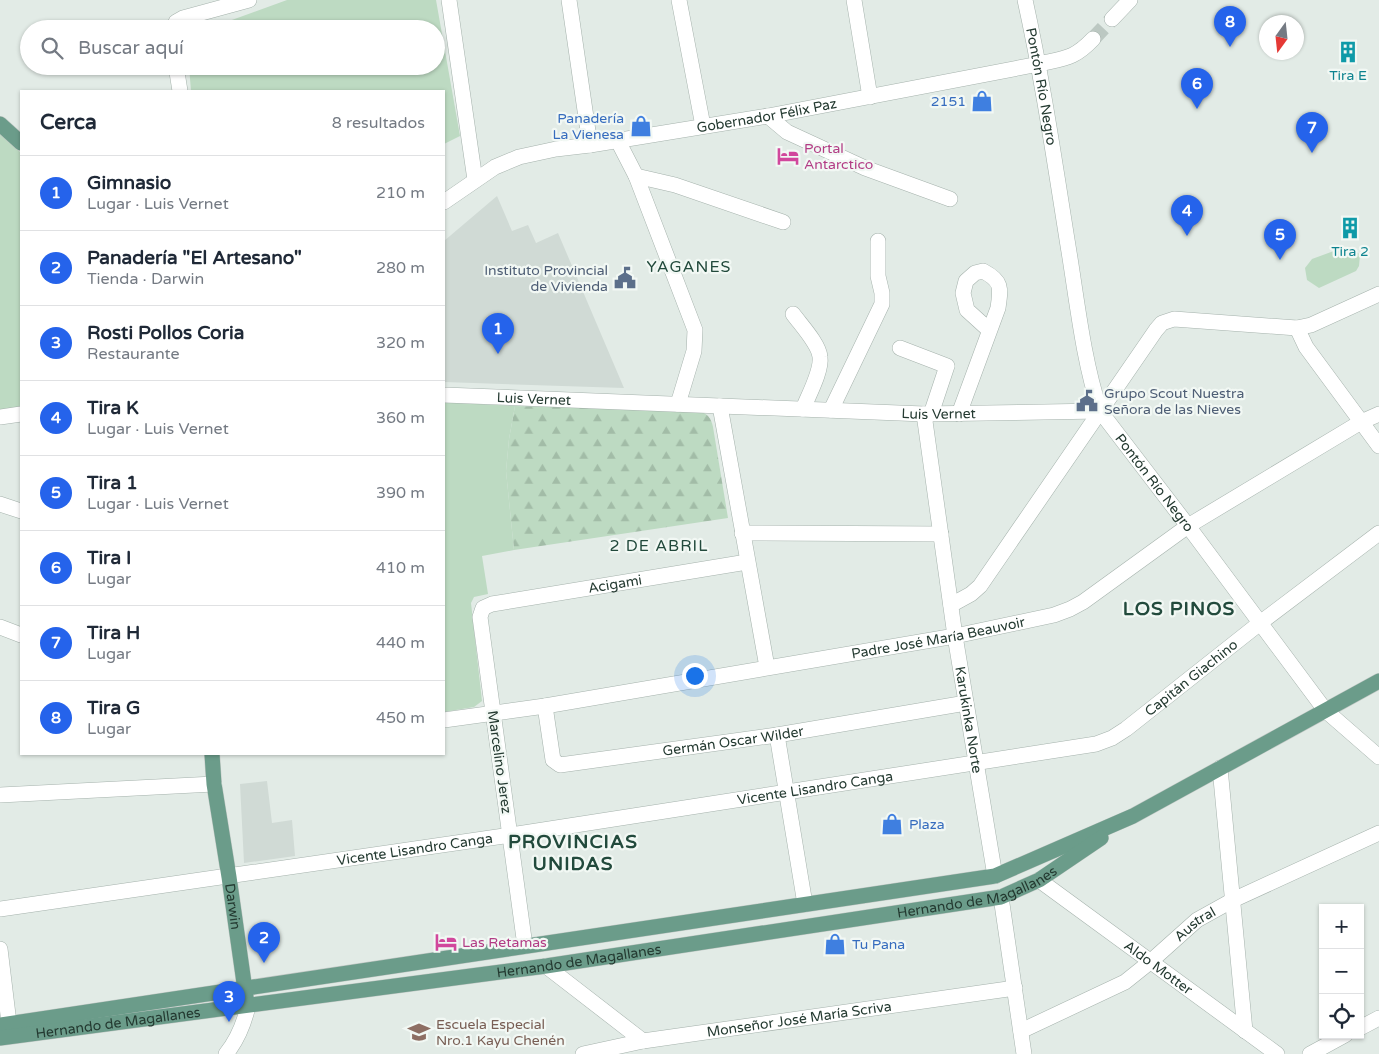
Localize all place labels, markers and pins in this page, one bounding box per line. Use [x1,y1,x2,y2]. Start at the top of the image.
pin: 8 [1214,6,1246,47]
building icon: Tira E [1335,39,1361,65]
place label: Tira E [1329,67,1367,84]
pin: 6 [1181,68,1213,109]
shop icon: 2151 [969,88,995,114]
place label: 2151 [931,93,966,110]
place label: Panadería La Vienesa [552,110,624,143]
pin: 7 [1296,112,1328,153]
shop icon: Panadería La Vienesa [628,113,654,139]
place label: Portal Antarctico [804,140,873,173]
hotel icon: Portal Antarctico [775,143,801,169]
pin: 4 [1171,195,1203,236]
building icon: Tira 2 [1337,215,1363,241]
pin: 5 [1264,219,1296,260]
place label: Tira 2 [1331,243,1369,260]
place label: Instituto Provincial de Vivienda [484,262,608,295]
public building icon: Instituto Provincial de Vivienda [612,265,638,291]
pin: 1 [482,313,514,354]
place label: Grupo Scout Nuestra Señora de las Nieves [1104,385,1244,418]
public building icon: Grupo Scout Nuestra Señora de las Nieves [1074,388,1100,414]
shop icon: Plaza [879,811,905,837]
place label: Plaza [909,816,945,833]
pin: 2 [248,922,280,963]
hotel icon: Las Retamas [433,929,459,955]
shop icon: Tu Pana [822,931,848,957]
place label: Las Retamas [462,934,547,951]
place label: Tu Pana [852,936,905,953]
pin: 3 [213,981,245,1022]
place label: Escuela Especial Nro.1 Kayu Chenén [436,1016,565,1049]
school or university icon: Escuela Especial Nro.1 Kayu Chenén [406,1019,432,1045]

